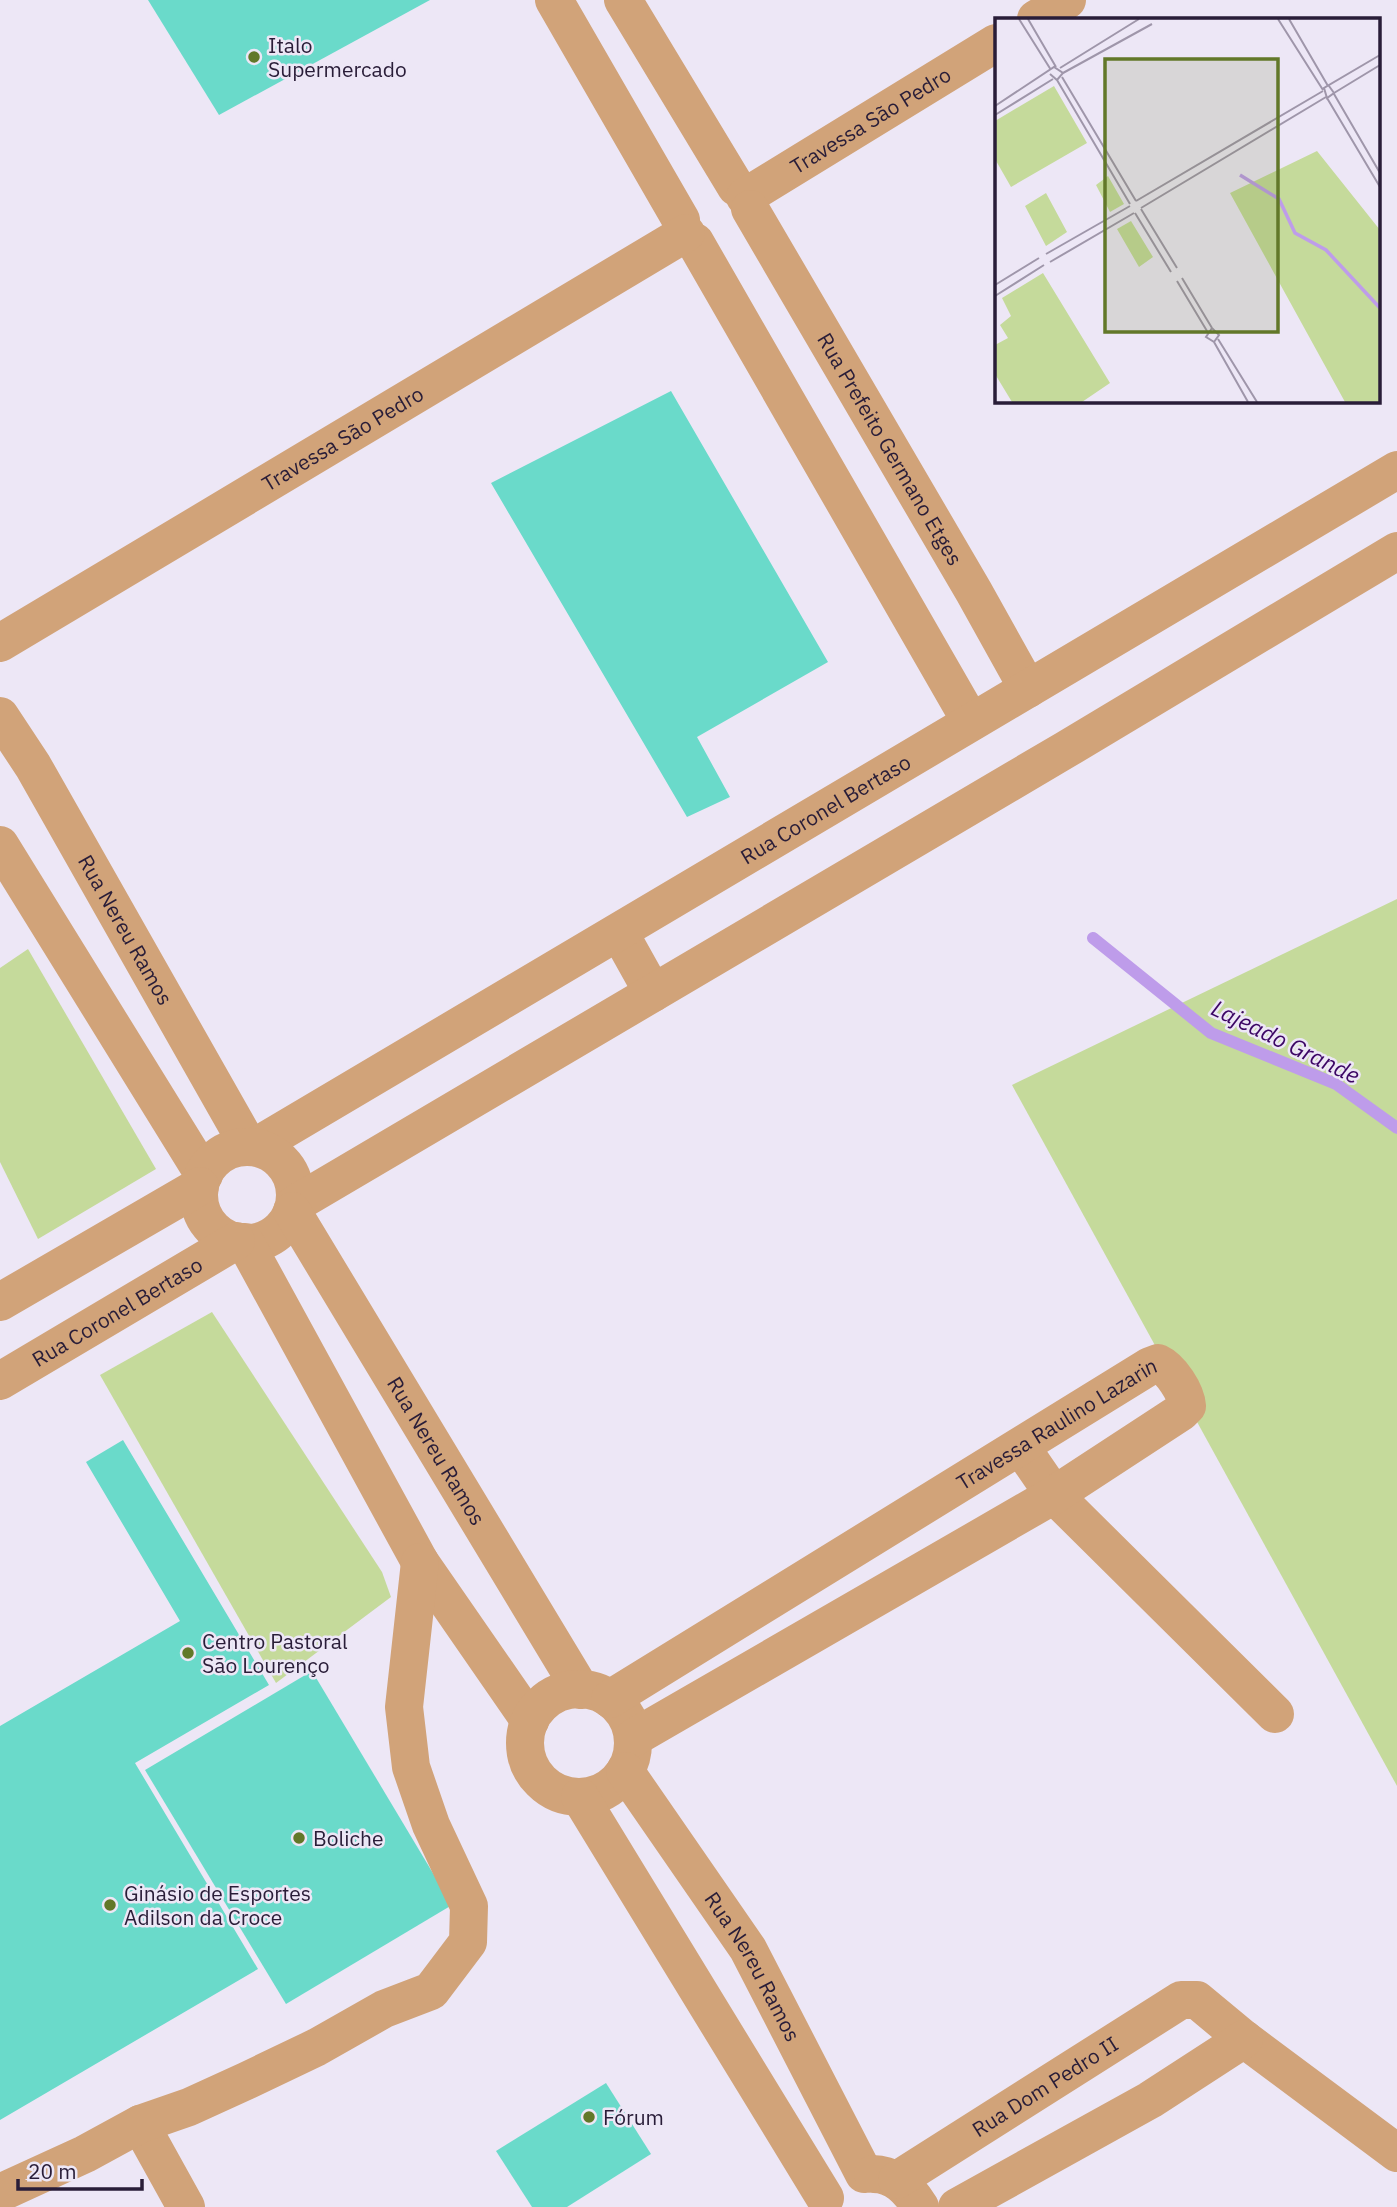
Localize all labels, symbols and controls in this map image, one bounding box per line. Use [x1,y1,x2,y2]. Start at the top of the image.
inset map [995,18,1380,402]
place label: Italo Supermercado [268,31,407,83]
marker: Italo Supermercado [246,49,262,65]
street label: Travessa São Pedro [785,60,956,180]
street label: Rua Prefeito Germano Etges [811,328,969,570]
street label: Travessa São Pedro [257,379,428,497]
street label: Rua Coronel Bertaso [735,748,916,870]
street label: Rua Nereu Ramos [72,849,180,1010]
water label: Lajeado Grande [1207,992,1365,1090]
street label: Rua Coronel Bertaso [27,1250,207,1373]
street label: Travessa Raulino Lazarin [951,1351,1161,1496]
street label: Rua Nereu Ramos [381,1371,492,1530]
place label: Centro Pastoral São Lourenço [202,1627,348,1679]
marker: Centro Pastoral São Lourenço [180,1645,196,1661]
place label: Boliche [313,1824,383,1852]
marker: Boliche [291,1830,307,1846]
place label: Ginásio de Esportes Adilson da Croce [124,1879,311,1931]
street label: Rua Nereu Ramos [699,1886,807,2046]
marker: Ginásio de Esportes Adilson da Croce [102,1897,118,1913]
street label: Rua Dom Pedro II [966,2030,1123,2143]
place label: Fórum [603,2103,664,2131]
marker: Fórum [581,2109,597,2125]
scale bar [18,2148,142,2192]
text: 20 m [28,2157,77,2185]

